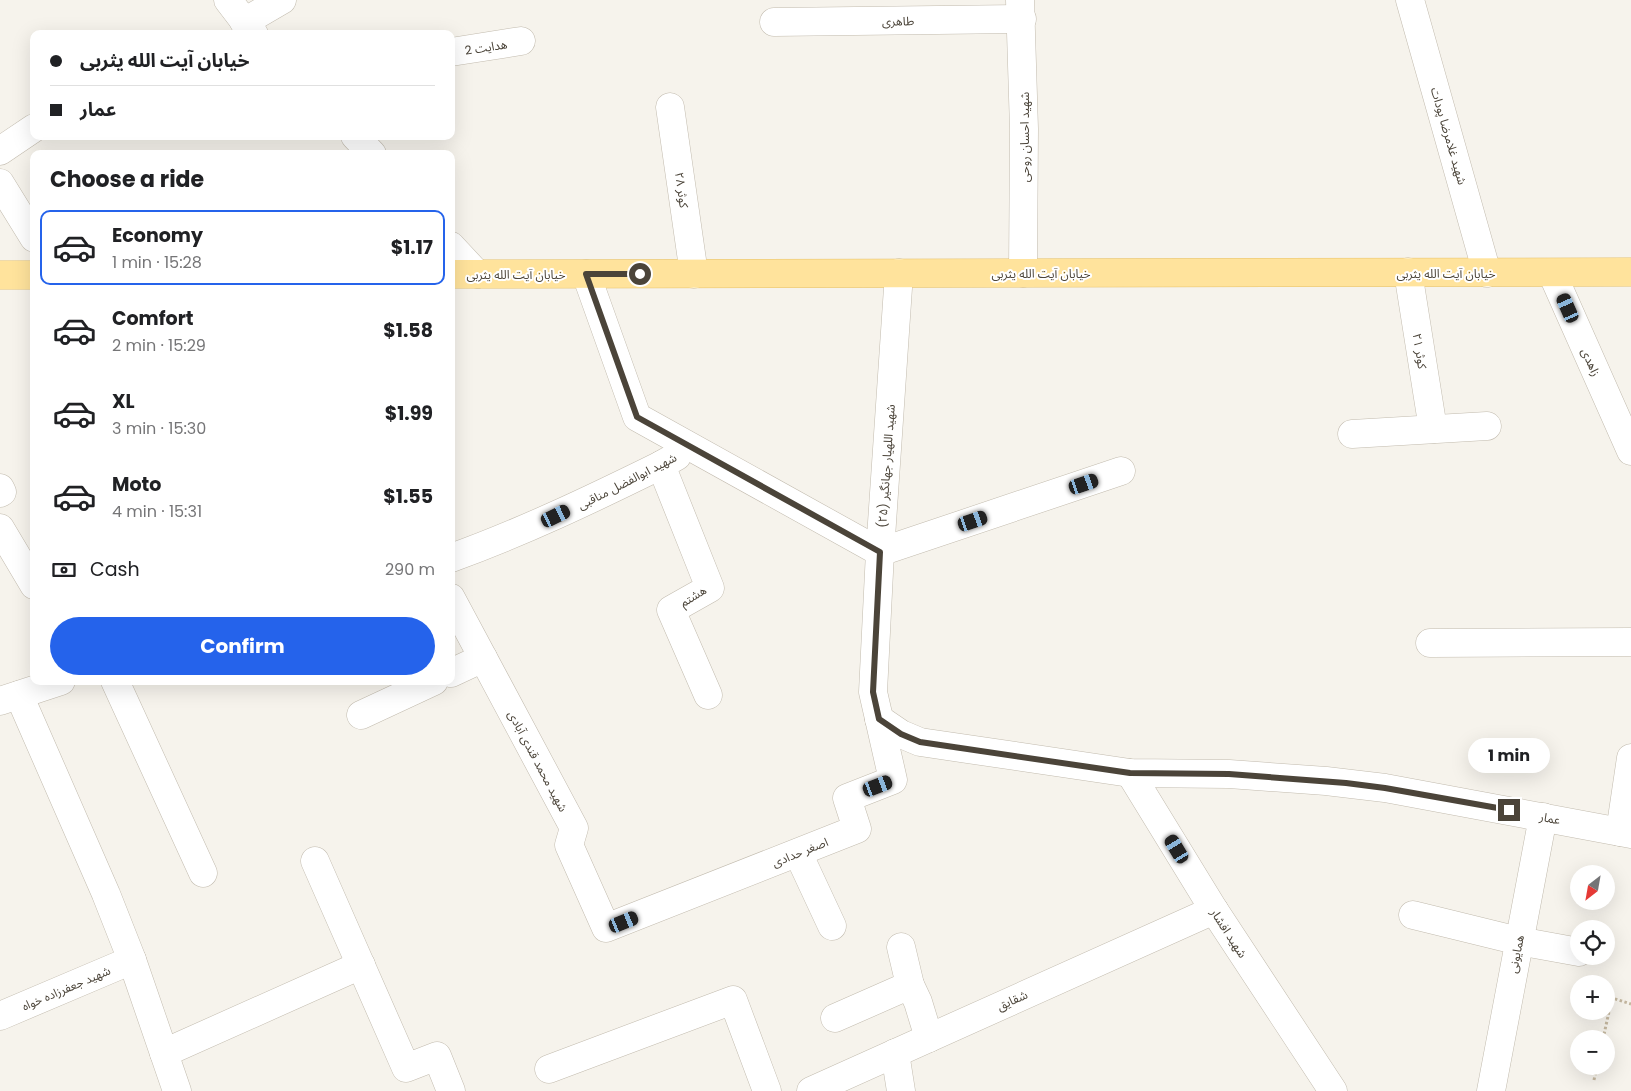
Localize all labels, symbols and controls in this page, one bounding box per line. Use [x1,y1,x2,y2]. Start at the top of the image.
street label: طاهری [882,12,914,30]
street label: هدایت 2 [463,35,509,59]
text: خیابان آیت الله یثربی [80,47,249,74]
street label: شهید غلامرضا پودات [1427,85,1471,187]
street label: شهید احسان روحی [1016,92,1033,182]
text: عمار [80,96,116,123]
text: Choose a ride [50,164,204,195]
street label: کوثر ۲۸ [671,171,693,210]
text: Economy [112,222,203,249]
icon: car [52,225,97,270]
text: $1.17 [391,234,433,261]
text: 1 min · 15:28 [112,251,202,274]
route start [629,263,651,285]
street label: خیابان آیت الله یثربی [991,265,1091,282]
street label: خیابان آیت الله یثربی [1396,265,1496,282]
street label: خیابان آیت الله یثربی [466,266,566,283]
car [1555,291,1580,325]
text: Comfort [112,305,194,332]
icon: car [52,308,97,353]
text: $1.58 [383,317,433,344]
street label: کوثر ۲۱ [1409,332,1431,371]
text: 2 min · 15:29 [112,334,206,357]
street label: زاهدی [1577,345,1605,379]
text: XL [112,388,135,415]
icon: car [52,391,97,436]
text: $1.99 [385,400,433,427]
street label: شهید اللهیار جهانگیر (۲۵) [873,404,899,528]
text: 3 min · 15:30 [112,417,206,440]
street label: شهید ابوالفضل مناقبی [575,449,679,513]
text: Moto [112,471,161,498]
car [1067,472,1100,496]
icon: car [52,474,97,519]
text: $1.55 [383,483,433,510]
text: 4 min · 15:31 [112,500,202,523]
car [539,503,572,529]
car [956,509,989,533]
icon: cash [50,556,78,584]
text: Cash [90,556,140,583]
text: 290 m [385,558,435,581]
street label: هشتم [676,581,710,611]
button: Confirm [50,617,435,675]
street label: شهید محمد قندی آبادی [504,707,572,815]
callout: 1 min [1468,738,1550,772]
text: 1 min [1488,744,1530,767]
car [861,774,894,798]
route end [1498,799,1520,821]
street label: عمار [1537,807,1562,828]
car [1162,832,1191,866]
street label: اصغر حدادی [769,833,831,871]
north arrow [1570,865,1615,910]
map controls [1570,865,1615,1075]
street label: شهید افشار [1206,904,1251,961]
car [607,909,640,935]
button: locate [1570,920,1615,965]
street label: همایونی [1504,933,1528,975]
street label: شهید جعفرزاده خواه [19,962,113,1014]
button: + [1570,975,1615,1020]
street label: شقایق [994,986,1030,1014]
button: − [1570,1030,1615,1075]

